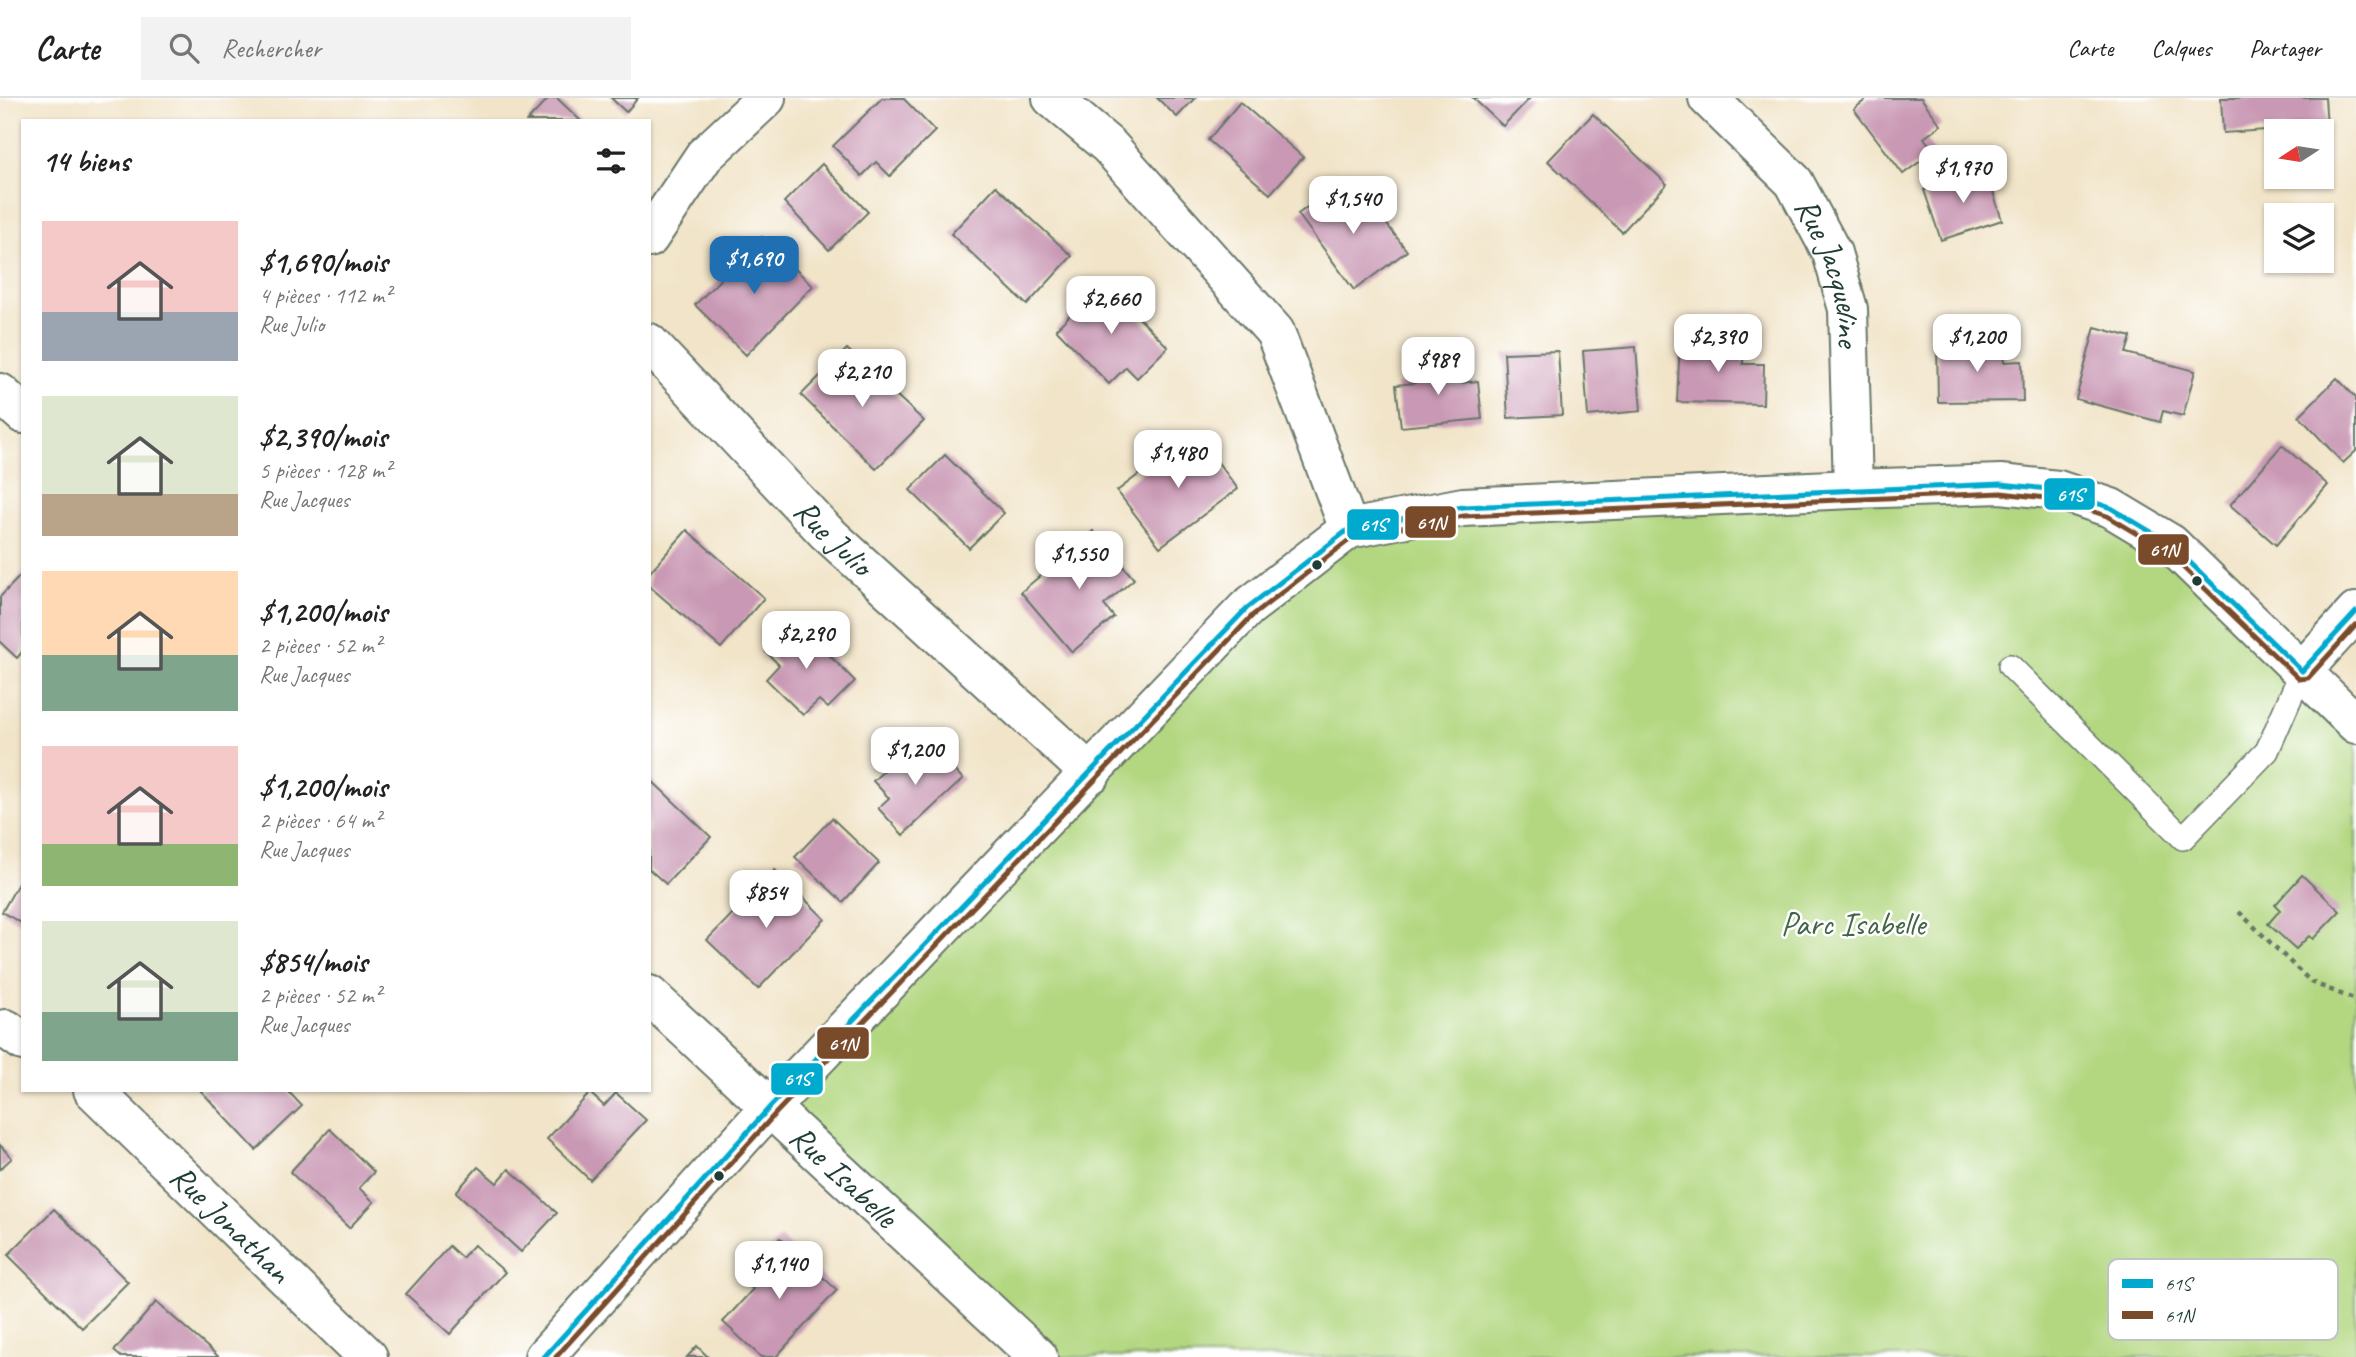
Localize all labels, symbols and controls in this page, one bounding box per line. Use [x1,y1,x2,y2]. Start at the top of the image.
search box [141,17,631,80]
text: Carte [35,27,99,69]
icon: search [165,29,203,67]
text: Rechercher [221,32,321,65]
text: Carte [2067,33,2113,63]
text: Calques [2151,33,2211,63]
text: Partager [2249,33,2321,63]
north arrow [2264,119,2334,189]
map controls [2264,119,2334,273]
text: 14 biens [42,142,130,180]
icon: filters [592,142,630,180]
pin: $1,970 [1906,146,2020,205]
text: $1,970 [1935,153,1991,182]
pin: $1,540 [1296,176,1410,236]
text: $1,540 [1325,184,1381,213]
street label: Rue Jacqueline [1785,191,1870,350]
button: layers [2264,203,2334,273]
pin: $1,690 [697,236,811,296]
text: $1,690/mois [259,243,388,281]
text: $1,690 [726,244,782,273]
icon: home [98,249,182,333]
pin: $2,660 [1054,276,1168,336]
text: 4 pièces · 112 m² [259,281,391,310]
text: $2,660 [1082,284,1140,313]
text: Rue Julio [259,310,324,339]
pin: $2,390 [1661,314,1775,374]
pin: $1,200 [1920,314,2034,374]
text: $2,390 [1690,322,1746,351]
text: $1,200 [1949,322,2005,351]
pin: $989 [1397,338,1479,397]
text: $989 [1418,345,1458,374]
pin: $2,210 [805,350,919,409]
text: $2,210 [834,357,890,386]
text: $2,390/mois [259,418,387,456]
icon: home [98,424,182,508]
pin: $1,480 [1121,430,1235,490]
text: $1,480 [1150,438,1206,467]
text: 5 pièces · 128 m² [259,456,391,485]
line badge: 61S [2043,477,2096,511]
text: 61S [2057,483,2088,507]
text: Rue Jacques [259,485,349,514]
street label: Rue Julio [785,490,884,587]
line badge: 61N [1404,505,1457,539]
line badge: 61S [1346,508,1400,541]
text: 61N [1416,511,1449,535]
text: 61S [1360,513,1391,537]
pin: $1,550 [1022,532,1136,591]
line badge: 61N [2137,533,2190,566]
text: 61N [2149,538,2182,562]
text: $1,550 [1051,539,1107,568]
unlabelled marker [1310,558,1324,572]
unlabelled marker [2190,574,2204,588]
text: $1,200/mois [259,593,387,631]
icon: home [98,599,182,683]
pin: $2,290 [749,612,863,671]
text: $2,290 [778,619,834,648]
text: 2 pièces · 52 m² [259,631,381,660]
text: Rue Jacques [259,660,349,689]
pin: $1,200 [858,728,972,787]
text: $1,200 [887,735,943,764]
text: $1,200/mois [259,768,387,806]
icon: home [98,774,182,858]
text: 2 pièces · 64 m² [259,806,381,835]
text: Rue Jacques [259,835,349,864]
pin: $854 [725,870,807,930]
text: $854 [745,878,787,907]
park label: Parc Isabelle [1781,903,1928,945]
text: $854/mois [259,943,367,981]
icon: home [98,949,182,1033]
text: 2 pièces · 52 m² [259,981,381,1010]
text: Rue Jacques [259,1010,349,1039]
line badge: 61N [816,1026,870,1060]
text: 61N [828,1032,861,1056]
line badge: 61S [770,1062,824,1096]
text: 61S [784,1067,815,1091]
street label: Rue Isabelle [781,1116,908,1238]
street label: Rue Jonathan [161,1155,301,1293]
unlabelled marker [712,1169,726,1183]
pin: $1,140 [722,1242,836,1301]
text: $1,140 [751,1249,807,1278]
legend [2108,1259,2338,1340]
text: 61S [2165,1272,2195,1296]
text: 61N [2165,1304,2196,1328]

